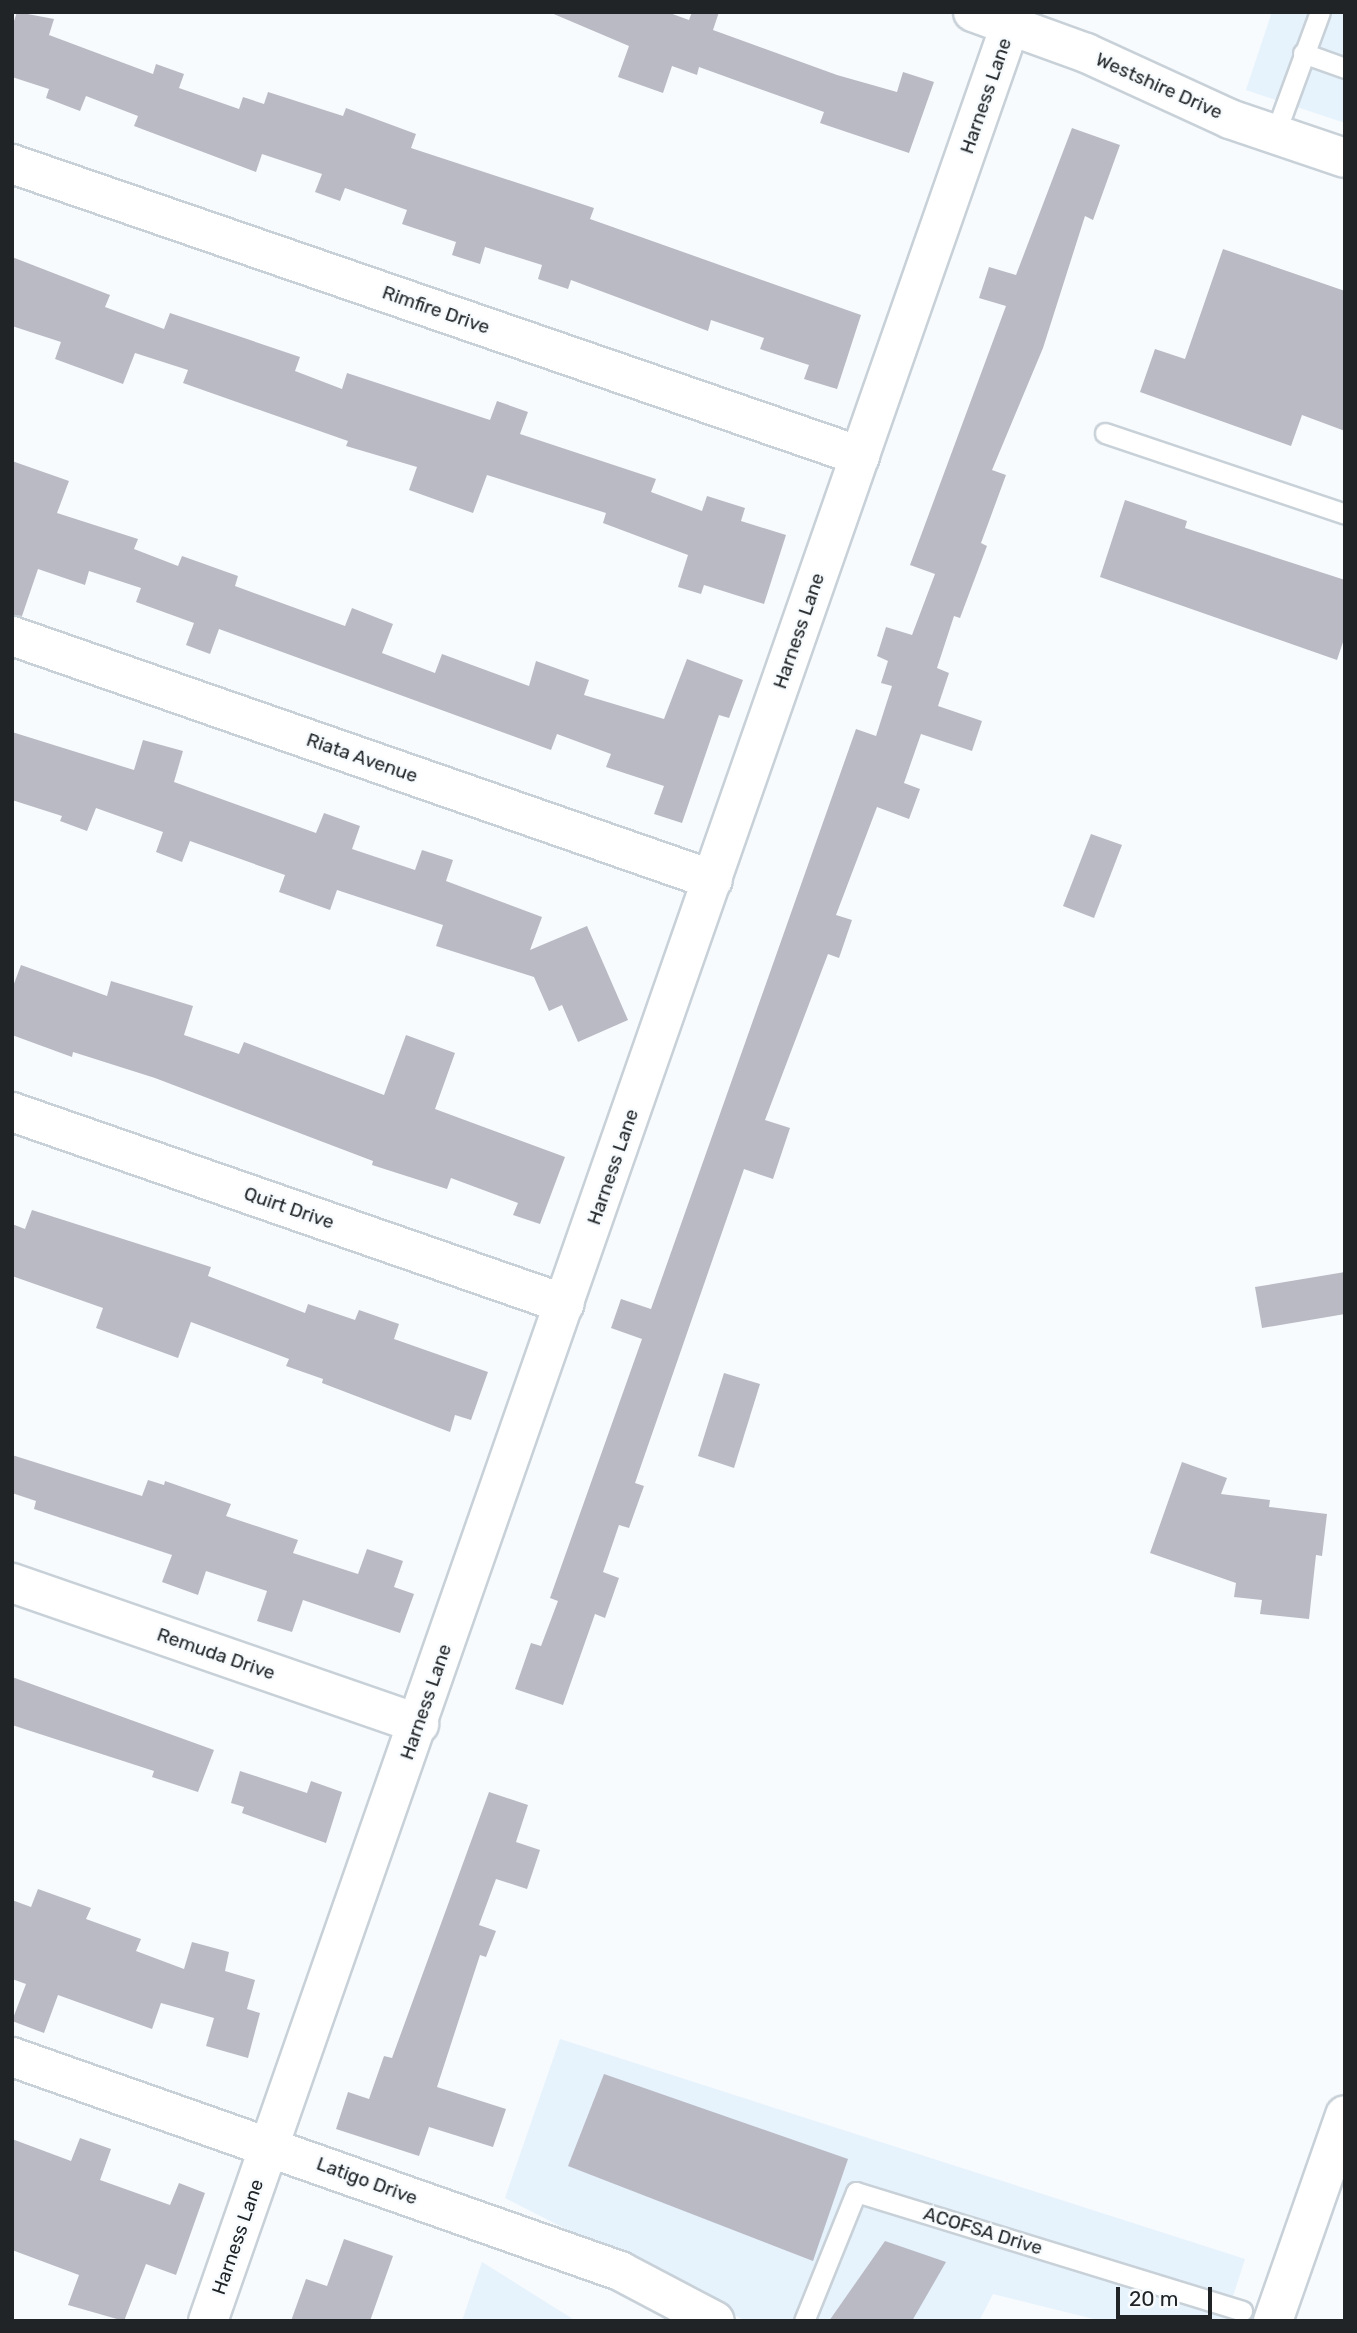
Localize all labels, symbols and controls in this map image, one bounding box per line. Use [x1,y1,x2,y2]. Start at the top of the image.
street label: Harness Lane [956,35,1016,157]
street label: Westshire Drive [1092,48,1226,124]
street label: Rimfire Drive [379,281,493,339]
street label: Harness Lane [769,570,829,692]
street label: Riata Avenue [303,728,421,788]
street label: Harness Lane [583,1106,643,1228]
street label: Quirt Drive [241,1182,337,1234]
street label: Remuda Drive [154,1623,278,1685]
street label: Harness Lane [396,1641,456,1763]
street label: Latigo Drive [313,2152,421,2210]
street label: Harness Lane [208,2176,268,2298]
street label: ACOFSA Drive [921,2202,1045,2260]
scale bar [1119,2274,1215,2318]
text: 20 m [1129,2286,1178,2311]

